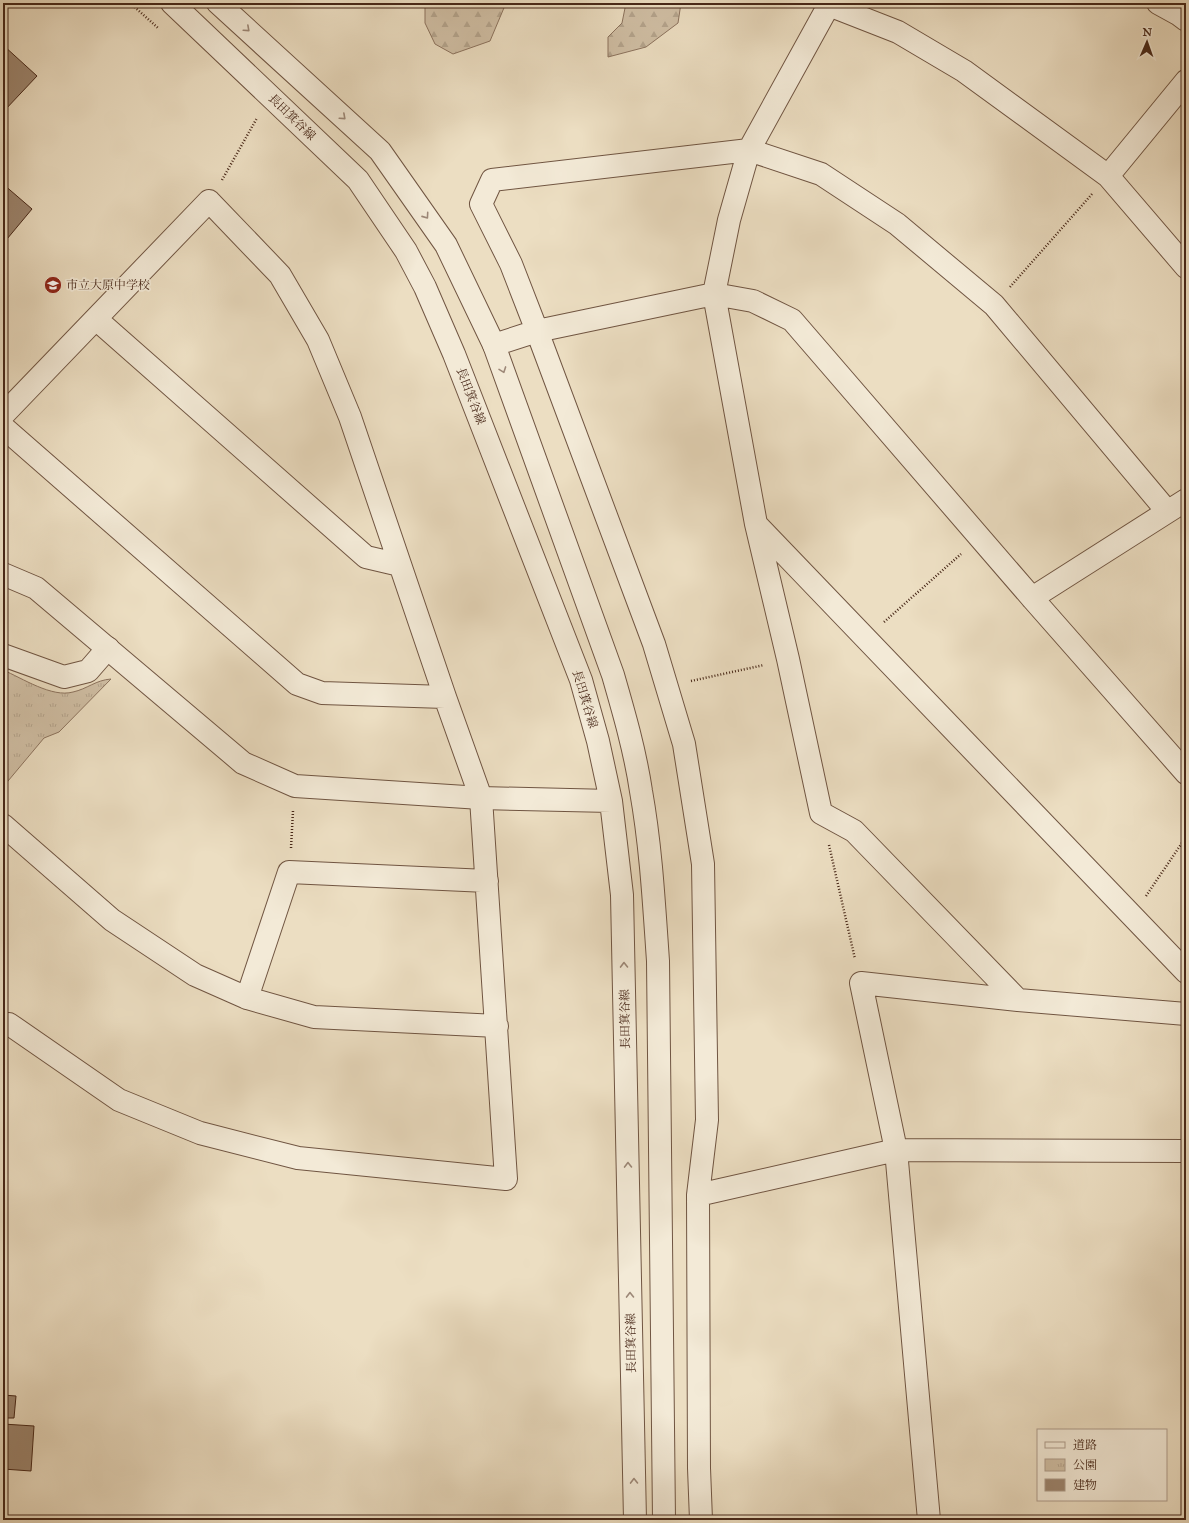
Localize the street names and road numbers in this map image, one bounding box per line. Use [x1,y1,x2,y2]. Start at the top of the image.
street label: 長田箕谷線 [266,91,318,143]
street label: 長田箕谷線 [454,365,488,427]
street label: 長田箕谷線 [570,668,600,730]
street label: 長田箕谷線 [617,989,633,1049]
street label: 長田箕谷線 [623,1313,639,1373]

